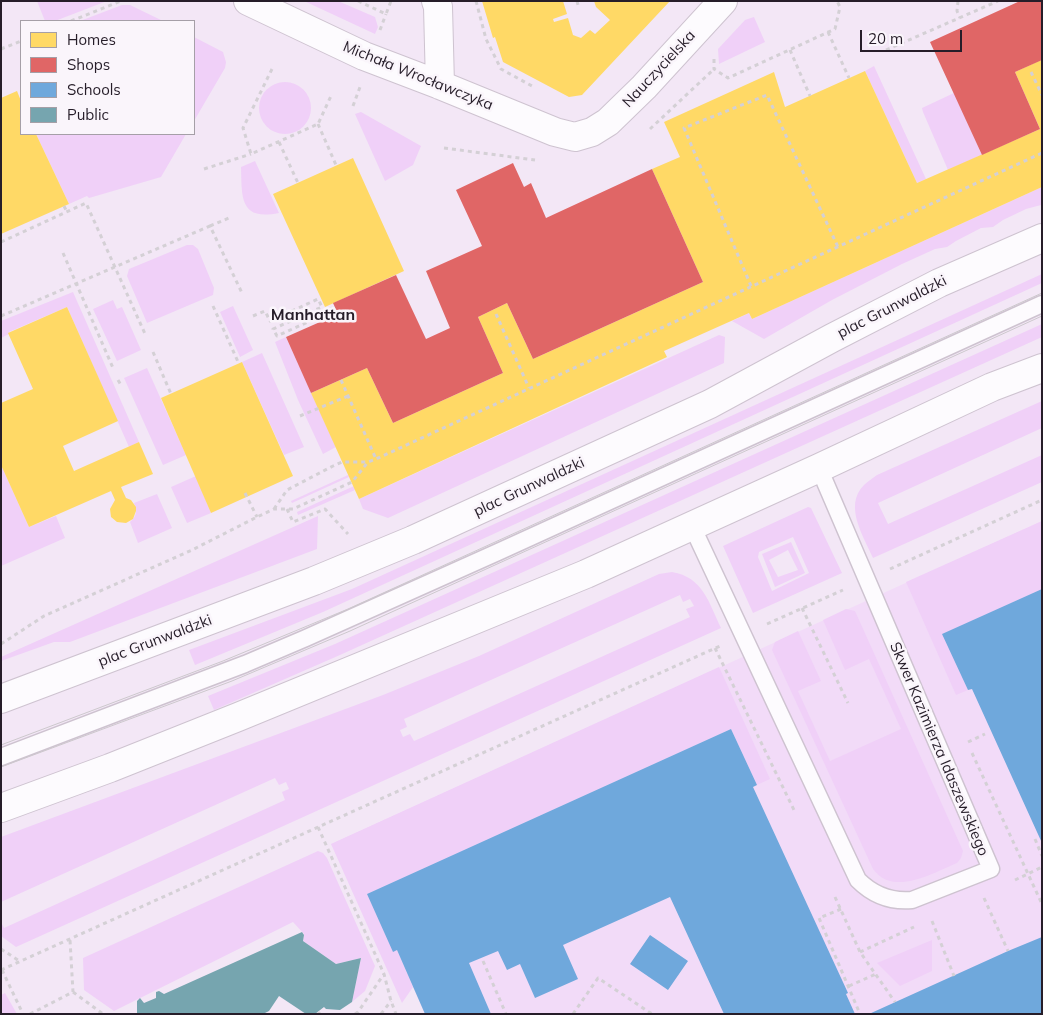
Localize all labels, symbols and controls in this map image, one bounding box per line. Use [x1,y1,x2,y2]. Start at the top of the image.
legend [20,20,195,135]
scale bar [863,20,966,52]
street label: Nauczycielska [619,27,699,111]
text: 20 m [868,29,903,48]
text: Homes [67,30,116,49]
street label: Michała Wrocławczyka [340,38,496,114]
text: Shops [67,55,110,74]
text: Schools [67,80,121,99]
text: Public [67,105,109,124]
street label: plac Grunwaldzki [834,272,950,342]
district label: Manhattan [271,305,355,325]
street label: plac Grunwaldzki [471,453,587,521]
street label: plac Grunwaldzki [96,611,214,671]
street label: Skwer Kazimierza Idaszewskiego [886,639,992,859]

